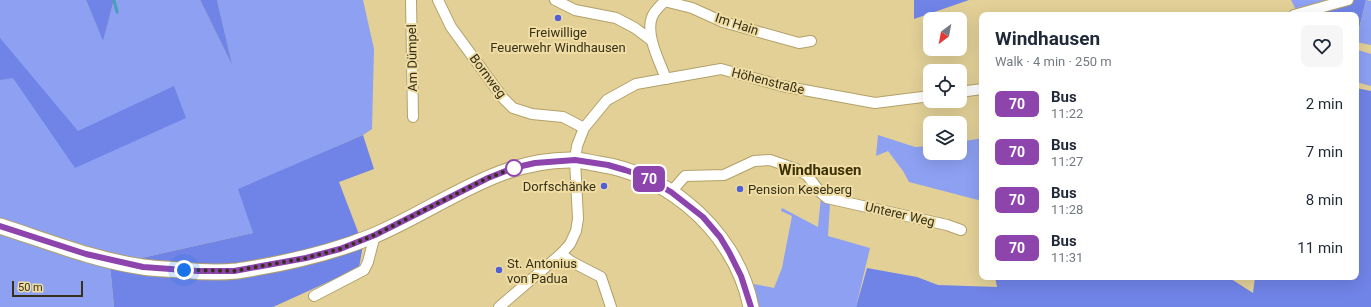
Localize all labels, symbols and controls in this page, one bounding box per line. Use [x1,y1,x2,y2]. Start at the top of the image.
street label: Im Hain [713,10,761,38]
north arrow [923,12,967,56]
map controls [923,12,967,160]
marker: Freiwillige Feuerwehr Windhausen [553,13,563,23]
street label: Am Dümpel [404,24,420,92]
place label: Freiwillige Feuerwehr Windhausen [490,25,626,55]
button: heart [1301,25,1343,67]
text: Windhausen [995,27,1100,50]
street label: Bornweg [467,51,509,101]
text: Walk · 4 min · 250 m [995,54,1112,69]
button: locate [923,64,967,108]
street label: Höhenstraße [730,65,806,97]
text: Bus [1051,88,1077,106]
text: 2 min [1306,95,1343,113]
text: 70 [1009,96,1025,112]
text: 11:22 [1051,106,1083,121]
button: layers [923,116,967,160]
text: Bus [1051,136,1077,154]
text: 7 min [1306,143,1343,161]
text: 70 [1009,144,1025,160]
text: 11:27 [1051,154,1083,169]
unlabelled marker [505,159,523,177]
district label: Windhausen [779,161,862,179]
line badge: 70 [631,166,667,192]
text: 70 [641,171,657,187]
place label: Dorfschänke [523,179,596,194]
marker: Dorfschänke [599,181,609,191]
place label: Pension Keseberg [748,182,852,197]
marker: Pension Keseberg [735,184,745,194]
text: Bus [1051,184,1077,202]
text: 8 min [1306,191,1343,209]
text: 70 [1009,192,1025,208]
street label: Unterer Weg [864,199,936,229]
text: 11:28 [1051,202,1083,217]
text: Bus [1051,232,1077,250]
text: 11 min [1297,239,1343,257]
text: 70 [1009,240,1025,256]
text: 11:31 [1051,250,1083,265]
place label: St. Antonius von Padua [507,256,577,286]
your location [174,260,194,280]
marker: St. Antonius von Padua [494,265,504,275]
scale bar [12,279,83,298]
text: 50 m [18,281,43,294]

